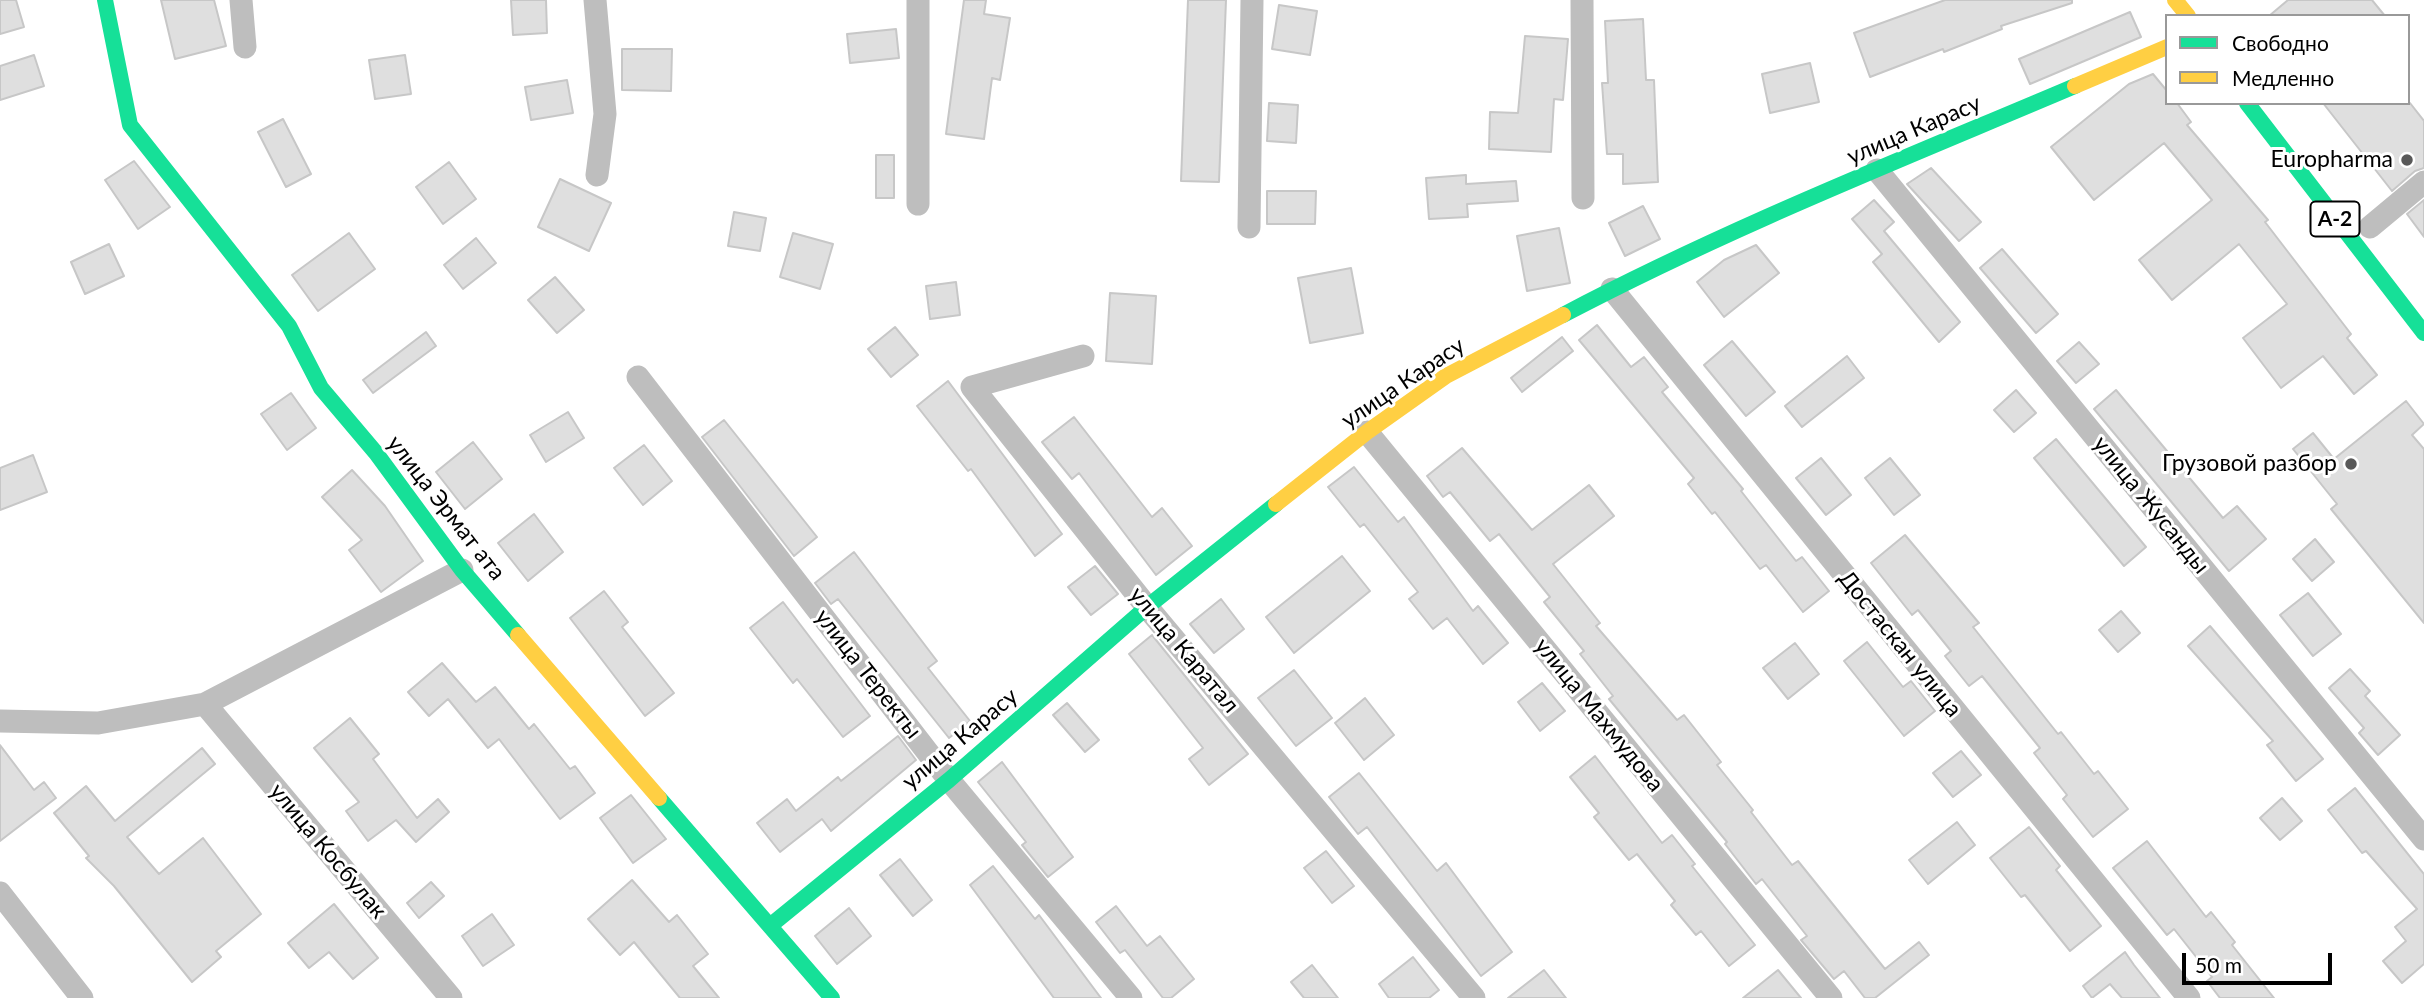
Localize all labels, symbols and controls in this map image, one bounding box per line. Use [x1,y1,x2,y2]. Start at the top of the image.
legend [2165,14,2410,105]
text: Свободно [2232,30,2329,55]
text: Медленно [2232,65,2334,90]
street label: улица Карасу [1843,89,1985,171]
place label: Europharma [2271,146,2393,174]
marker: Europharma [2399,152,2415,168]
road number: A-2 [2310,202,2360,236]
street label: улица Карасу [1336,332,1470,434]
street label: улица Эрмат ата [381,430,511,586]
street label: улица Жусанды [2087,431,2215,579]
place label: Грузовой разбор [2162,450,2337,478]
marker: Грузовой разбор [2343,456,2359,472]
street label: Достаскан улица [1833,565,1967,723]
street label: улица Каратал [1123,581,1245,719]
street label: улица Теректы [809,604,927,744]
street label: улица Махмудова [1529,633,1669,797]
street label: улица Карасу [897,683,1023,795]
street label: улица Косбулак [263,778,393,924]
scale bar [2186,939,2336,983]
text: 50 m [2195,952,2242,977]

